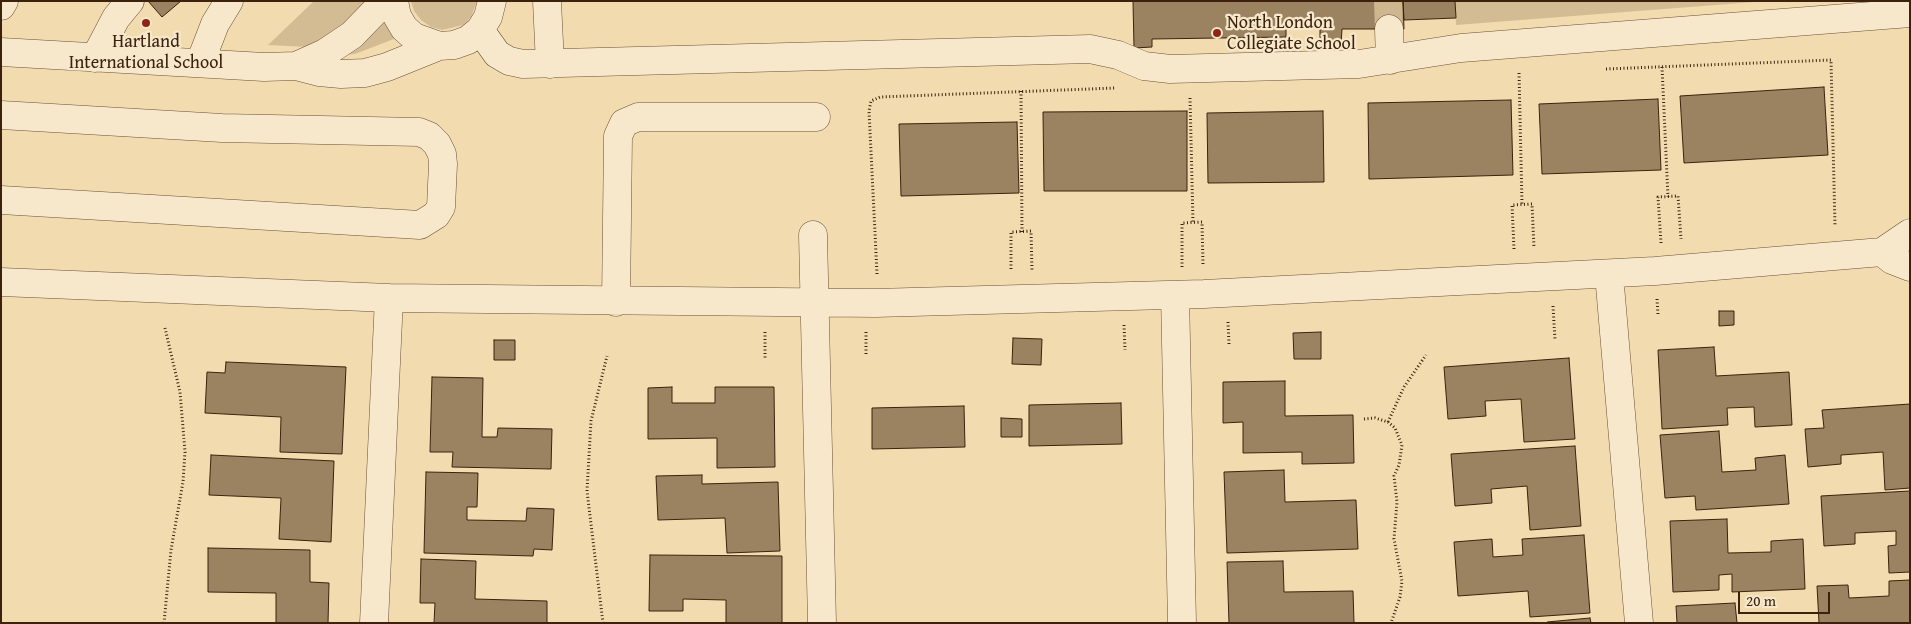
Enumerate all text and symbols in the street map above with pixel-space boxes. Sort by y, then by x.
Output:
place label: North London Collegiate School [1227,12,1356,54]
marker: Hartland International School [140,17,152,29]
marker: North London Collegiate School [1211,27,1223,39]
place label: Hartland International School [69,31,223,74]
scale bar [1741,582,1834,614]
text: 20 m [1746,590,1776,611]

